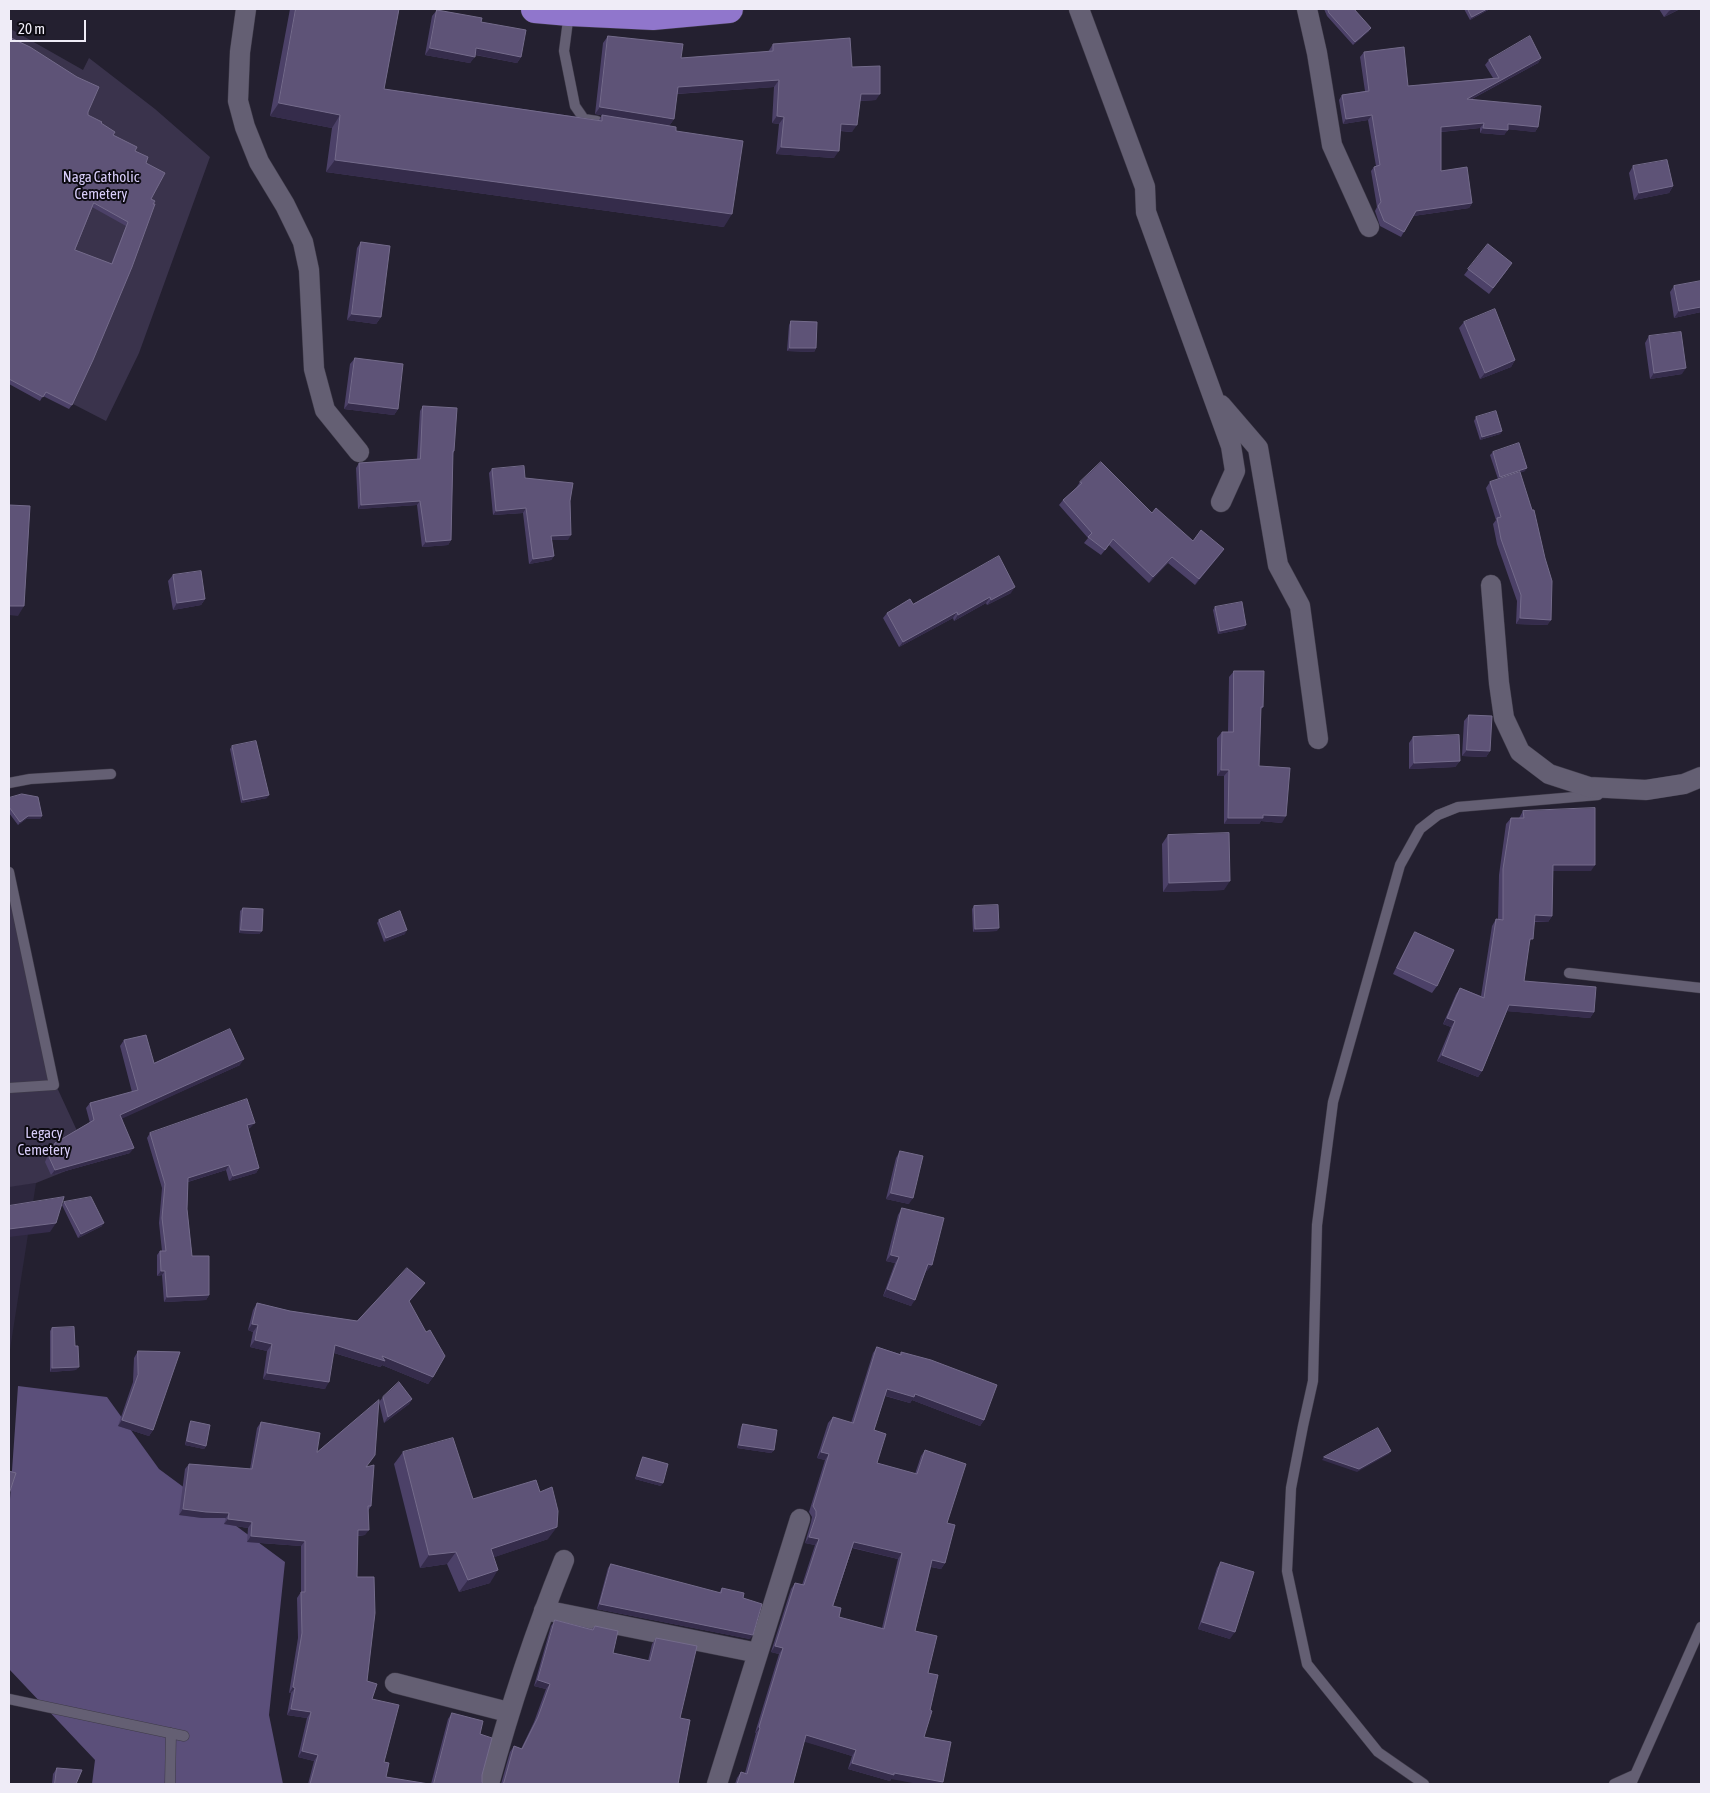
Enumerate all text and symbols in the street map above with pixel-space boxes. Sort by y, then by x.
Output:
scale bar [12,10,89,42]
text: 20 m [18,20,45,37]
park label: Naga Catholic Cemetery [63,168,139,203]
park label: Legacy Cemetery [18,1124,70,1159]

